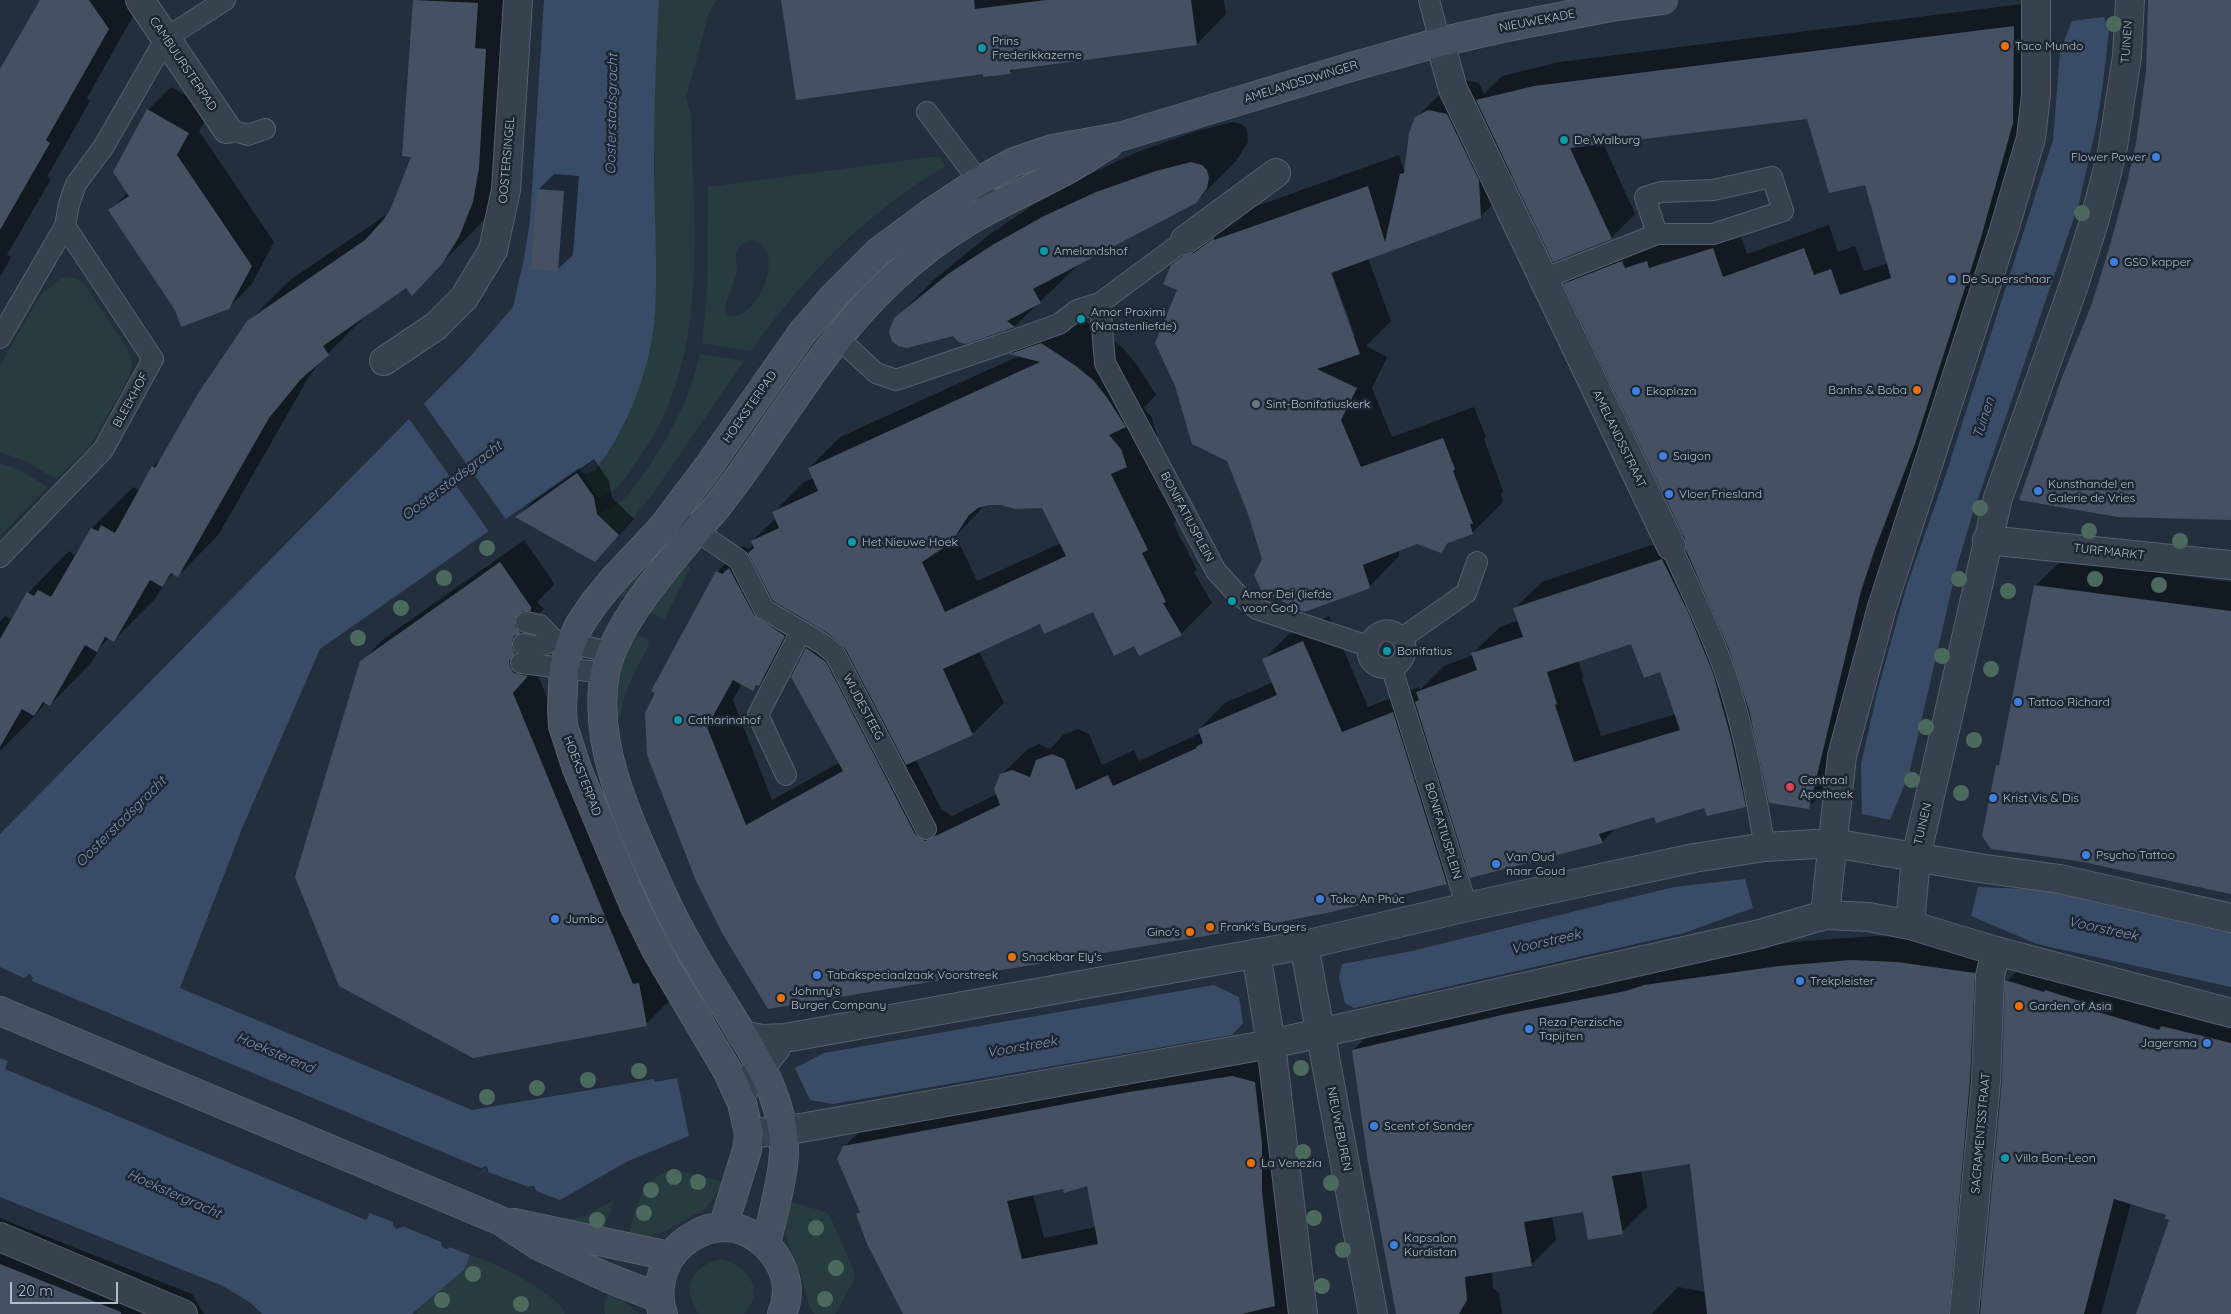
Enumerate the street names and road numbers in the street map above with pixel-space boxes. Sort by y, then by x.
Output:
street label: NIEUWEKADE [1498,7,1576,35]
street label: CAMBUURSTERPAD [146,14,220,114]
street label: TUINEN [2118,20,2136,64]
street label: AMELANDSDWINGER [1243,58,1359,106]
street label: OOSTERSINGEL [496,116,518,204]
street label: HOEKSTERPAD [720,368,780,446]
street label: BLEEKHOF [110,370,152,430]
street label: AMELANDSSTRAAT [1589,388,1649,490]
street label: BONIFATIUSPLEIN [1157,470,1217,564]
street label: TURFMARKT [2073,541,2145,563]
street label: WIJDESTEEG [840,671,886,743]
street label: HOEKSTERPAD [560,734,604,818]
street label: BONIFATIUSPLEIN [1422,781,1464,881]
street label: TUINEN [1911,801,1935,847]
street label: SACRAMENTSSTRAAT [1969,1072,1993,1194]
street label: NIEUWEBUREN [1324,1086,1354,1172]

